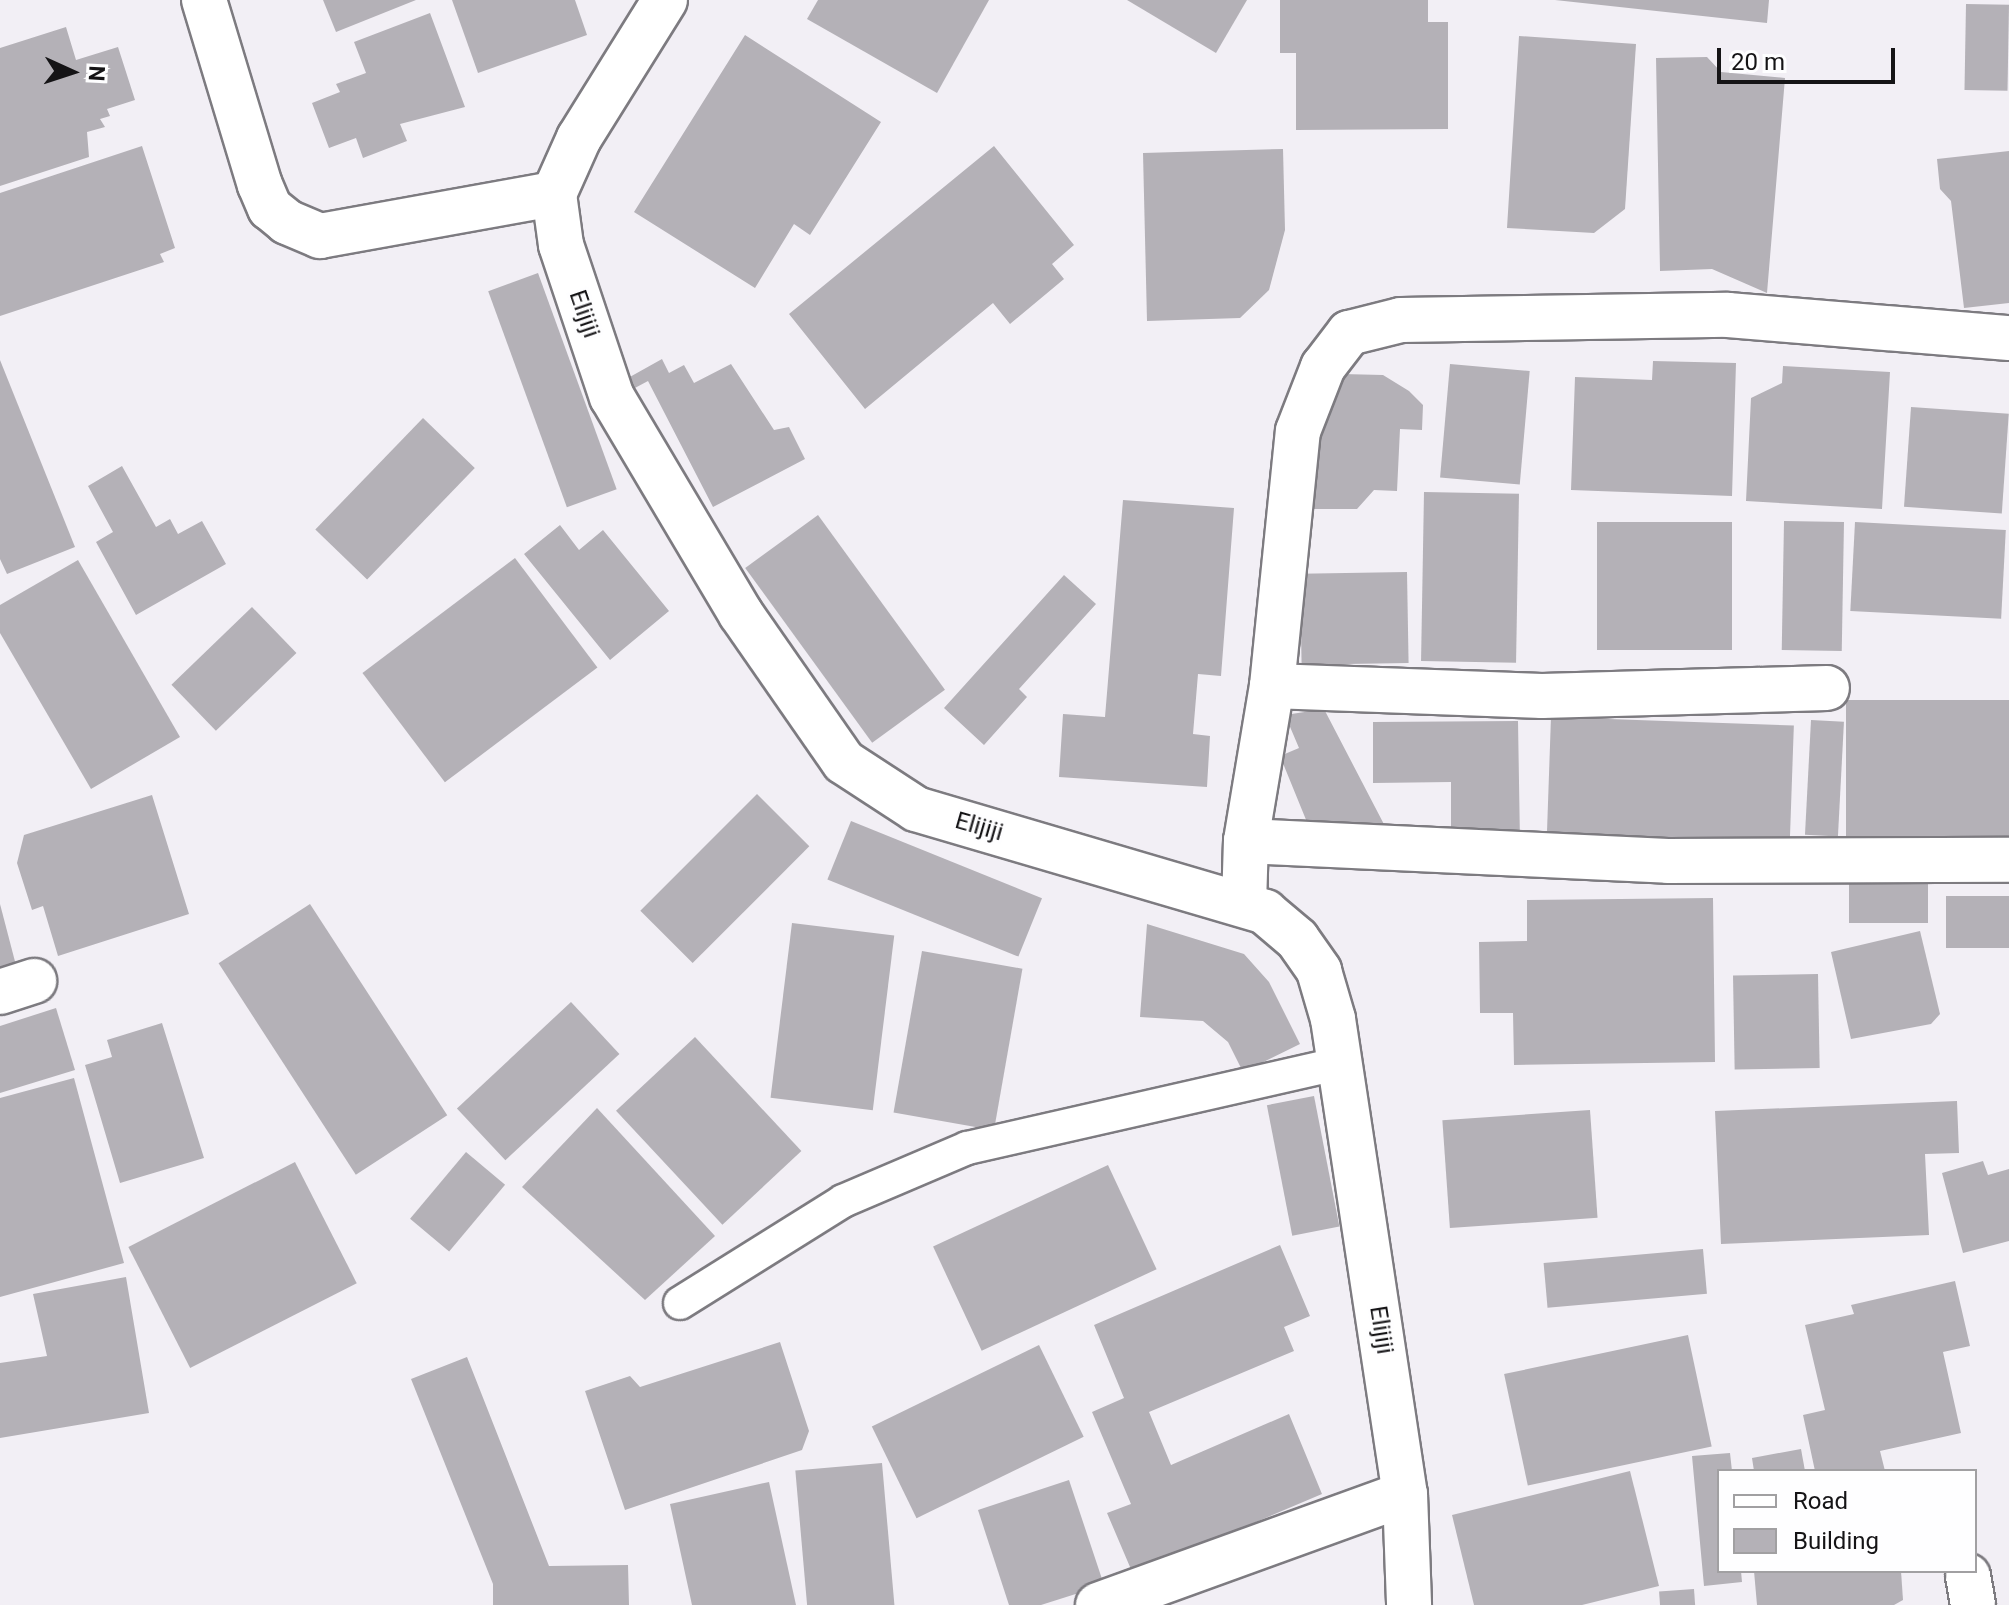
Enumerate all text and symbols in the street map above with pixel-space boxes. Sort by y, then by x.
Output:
north arrow [32,32,112,112]
scale bar [1721,32,1899,82]
text: 20 m [1731,48,1785,76]
text: N [84,65,109,82]
street label: Elijiji [562,286,606,342]
street label: Elijiji [952,806,1006,848]
street label: Elijiji [1363,1304,1399,1356]
legend [1717,1469,1977,1573]
text: Road [1793,1487,1848,1515]
text: Building [1793,1527,1879,1555]

